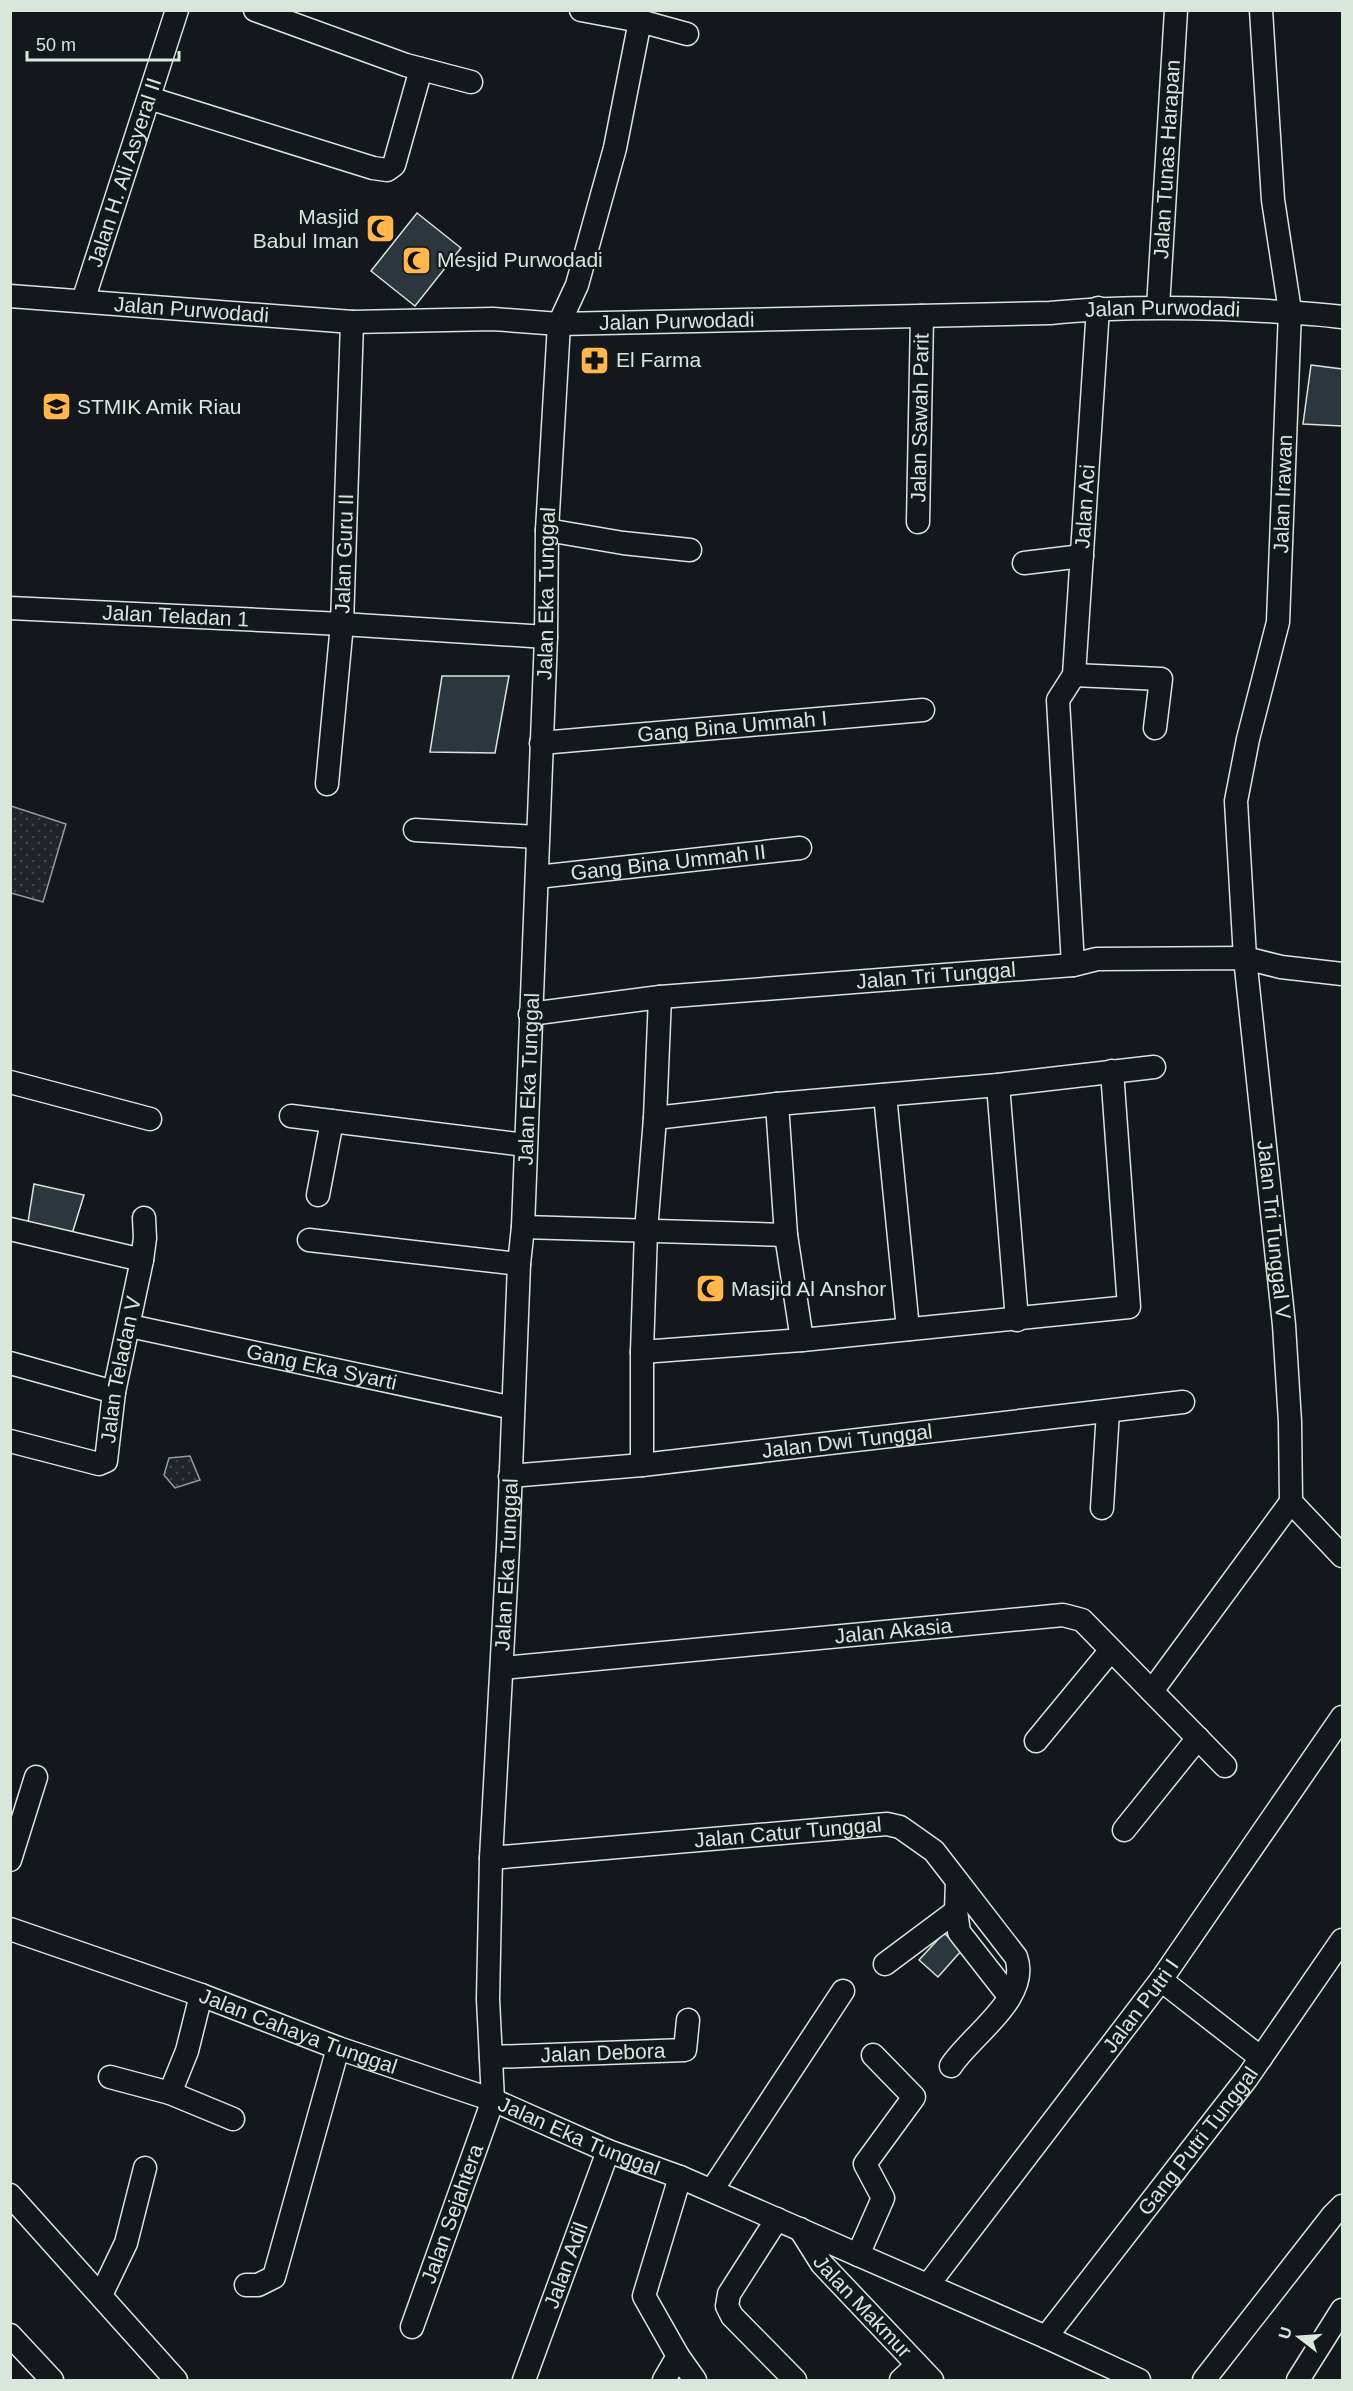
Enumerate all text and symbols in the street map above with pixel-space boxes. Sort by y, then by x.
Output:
scale bar [27,24,178,62]
text: 50 m [36,35,76,55]
street label: Jalan Tunas Harapan [1149,59,1184,260]
street label: Jalan H. Ali Asyeral II [83,75,165,270]
place label: Masjid Babul Iman [253,205,359,252]
mosque icon: Masjid Babul Iman [364,213,396,245]
mosque icon: Mesjid Purwodadi [400,244,432,276]
place label: Mesjid Purwodadi [437,248,603,271]
street label: Jalan Purwodadi [113,292,270,327]
street label: Jalan Purwodadi [1084,296,1241,321]
street label: Jalan Purwodadi [599,308,755,334]
street label: Jalan Sawah Parit [906,333,933,503]
pharmacy icon: El Farma [579,344,611,376]
place label: El Farma [616,348,702,371]
school or university icon: STMIK Amik Riau [40,391,72,423]
place label: STMIK Amik Riau [77,395,242,418]
street label: Jalan Irawan [1269,434,1296,554]
street label: Jalan Aci [1070,464,1099,549]
street label: Jalan Guru II [330,493,357,614]
street label: Jalan Eka Tunggal [532,506,559,680]
street label: Jalan Teladan 1 [102,600,250,631]
street label: Gang Bina Ummah I [636,706,828,746]
street label: Gang Bina Ummah II [569,840,767,884]
street label: Jalan Tri Tunggal [855,957,1017,993]
street label: Jalan Eka Tunggal [513,992,543,1166]
street label: Jalan Tri Tunggal V [1253,1139,1295,1320]
mosque icon: Masjid Al Anshor [694,1273,726,1305]
place label: Masjid Al Anshor [731,1277,886,1300]
street label: Jalan Teladan V [96,1294,145,1445]
street label: Gang Eka Syarti [245,1339,399,1394]
street label: Jalan Dwi Tunggal [760,1419,934,1462]
street label: Jalan Eka Tunggal [490,1478,522,1652]
street label: Jalan Akasia [833,1614,953,1648]
street label: Jalan Catur Tunggal [693,1813,883,1852]
street label: Jalan Putri I [1098,1955,1183,2057]
street label: Jalan Cahaya Tunggal [196,1984,400,2078]
street label: Jalan Debora [540,2039,666,2066]
street label: Gang Putri Tunggal [1133,2062,1262,2219]
street label: Jalan Eka Tunggal [495,2092,663,2180]
street label: Jalan Sejahtera [416,2141,487,2286]
street label: Jalan Adil [539,2219,592,2311]
street label: Jalan Makmur [809,2251,916,2362]
north arrow [1269,2307,1329,2367]
text: U [1275,2325,1295,2341]

